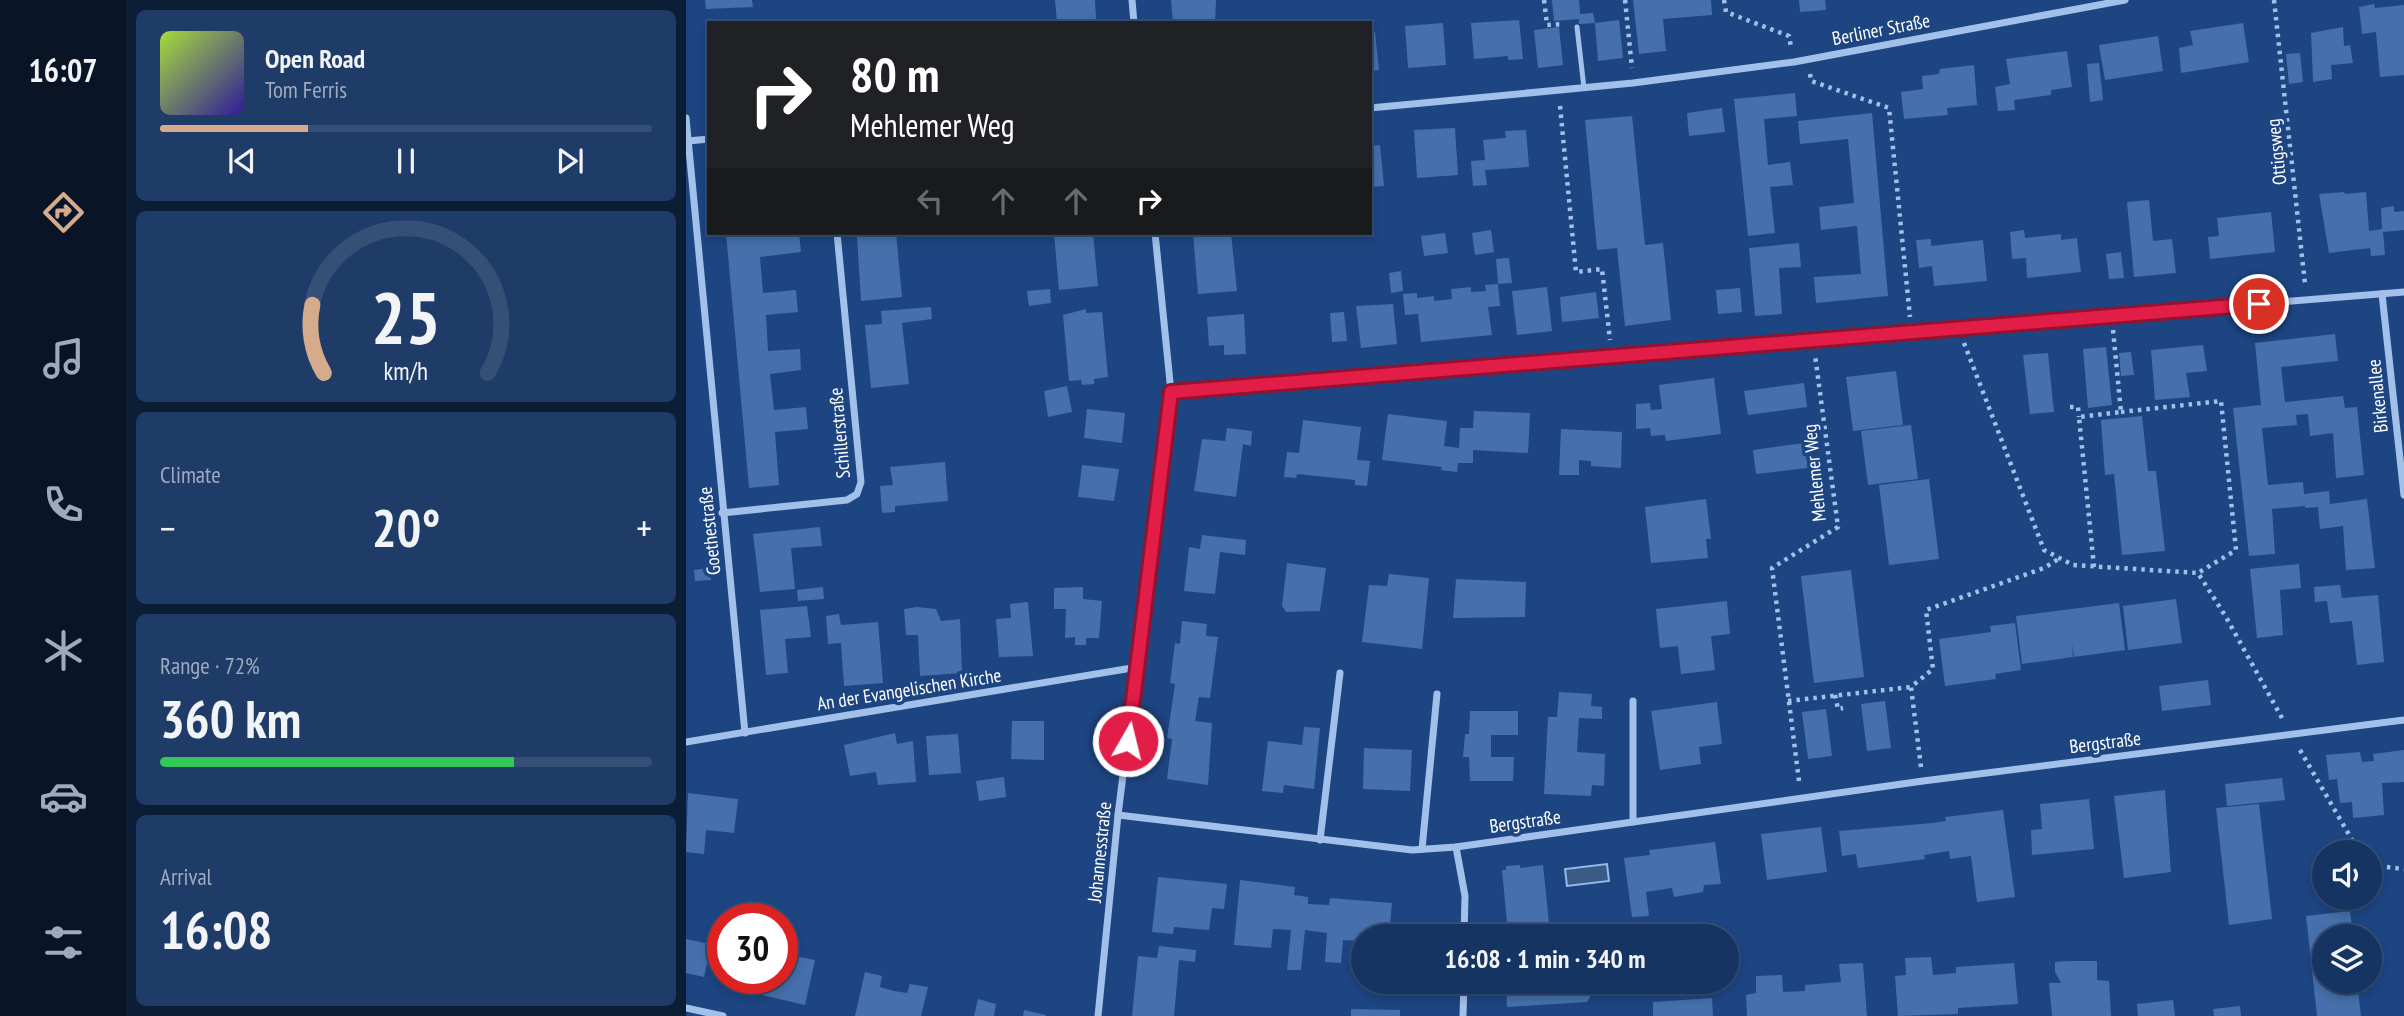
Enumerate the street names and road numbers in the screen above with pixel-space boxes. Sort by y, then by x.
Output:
street label: Berliner Straße [1830,8,1932,50]
street label: Ottigsweg [2261,118,2291,186]
street label: Birkenallee [2361,358,2393,434]
street label: Schillerstraße [823,387,855,479]
street label: Mehlemer Weg [1797,423,1831,523]
street label: Goethestraße [692,486,726,576]
street label: An der Evangelischen Kirche [815,663,1003,715]
street label: Bergstraße [2068,726,2142,758]
street label: Johannesstraße [1082,800,1116,905]
street label: Bergstraße [1488,804,1562,838]

